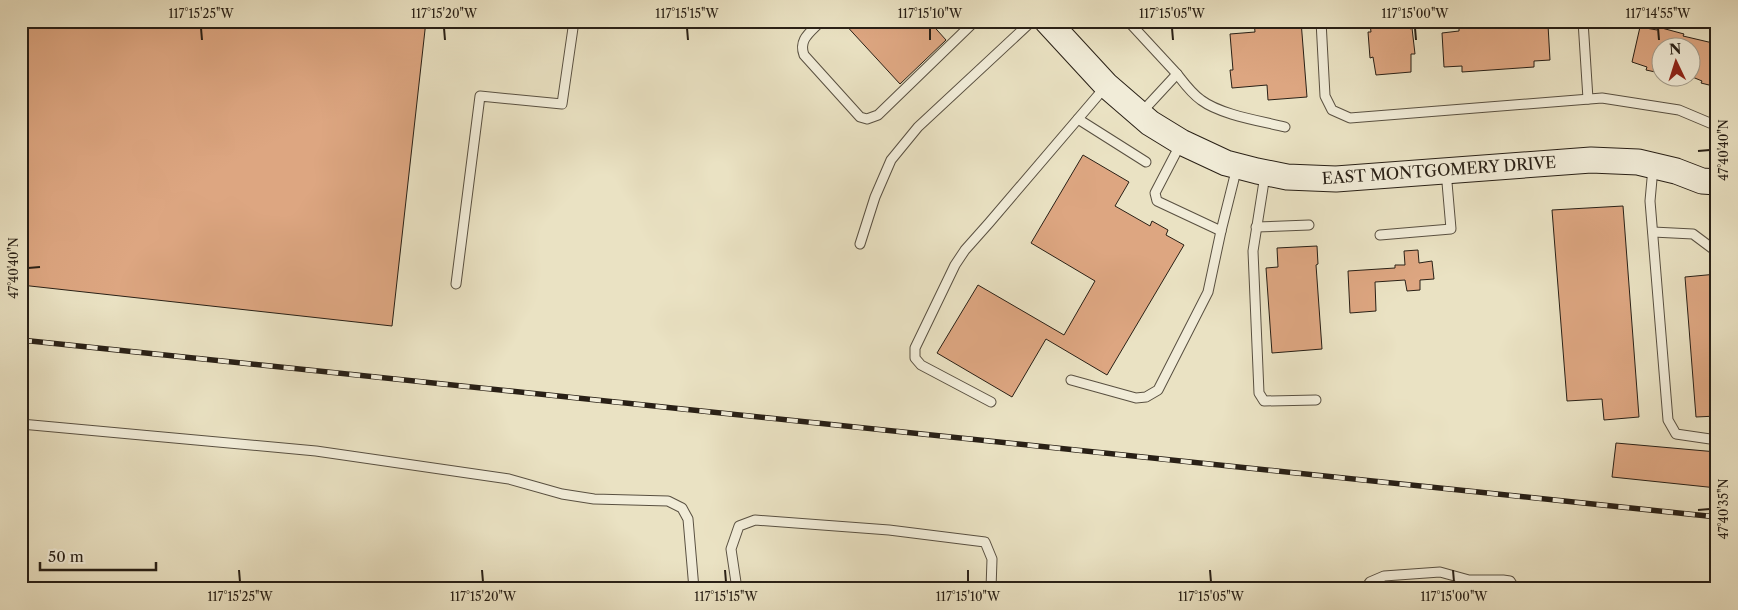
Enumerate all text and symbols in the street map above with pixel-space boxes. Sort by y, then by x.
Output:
text: 117°15'25"W [168,6,234,21]
text: 117°15'20"W [411,6,478,21]
text: 117°15'15"W [655,6,719,21]
text: 117°15'10"W [898,6,963,21]
text: 117°15'05"W [1139,6,1206,21]
text: 117°15'00"W [1382,6,1449,21]
text: 117°14'55"W [1625,6,1691,21]
north arrow [1650,38,1700,88]
text: N [1668,40,1682,58]
text: 47°40'40"N [1716,119,1731,181]
street label: EAST MONTGOMERY DRIVE [1321,152,1557,188]
text: 47°40'40"N [6,237,21,299]
text: 47°40'35"N [1716,479,1731,539]
scale bar [40,540,156,572]
text: 50 m [48,547,84,566]
text: 117°15'25"W [207,589,273,604]
text: 117°15'20"W [450,589,517,604]
text: 117°15'15"W [694,589,758,604]
text: 117°15'10"W [936,589,1001,604]
text: 117°15'05"W [1178,589,1245,604]
text: 117°15'00"W [1421,589,1488,604]

